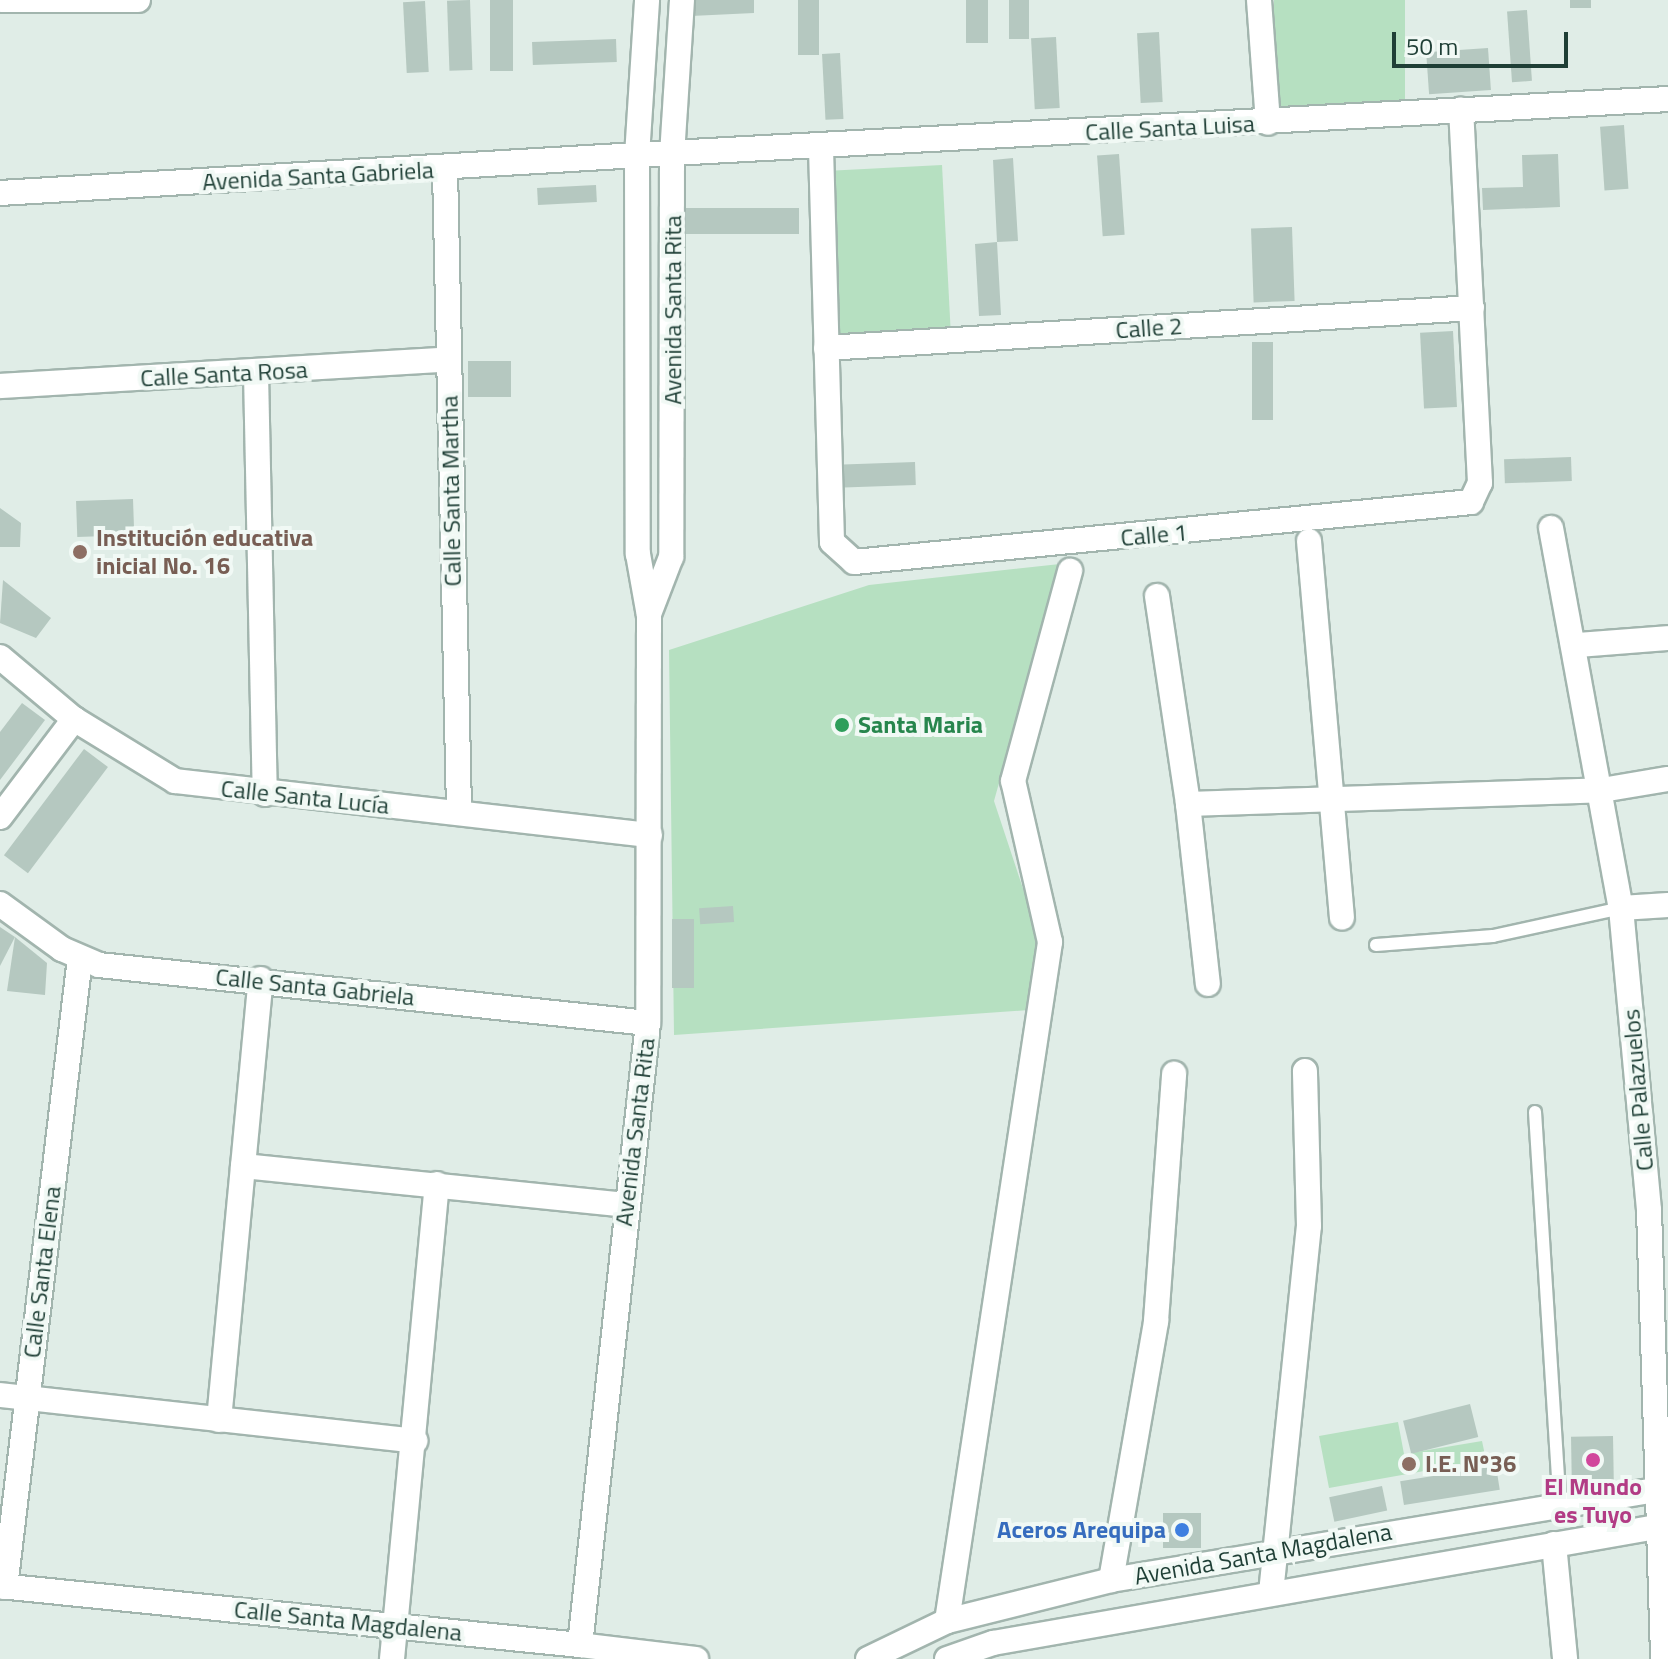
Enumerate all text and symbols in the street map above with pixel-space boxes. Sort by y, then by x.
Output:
scale bar [1396,16,1572,66]
text: 50 m [1406,28,1458,64]
street label: Calle Santa Luisa [1085,109,1255,147]
street label: Avenida Santa Gabriela [202,156,434,196]
street label: Avenida Santa Rita [659,215,687,405]
street label: Calle 2 [1115,311,1183,345]
street label: Calle Santa Rosa [140,355,308,393]
street label: Calle Santa Martha [435,395,467,587]
street label: Calle 1 [1119,518,1189,552]
place label: Institución educativa inicial No. 16 [96,524,313,580]
marker: Institución educativa inicial No. 16 [71,543,89,561]
place label: Santa Maria [858,711,983,739]
marker: Santa Maria [833,716,851,734]
street label: Calle Santa Lucía [219,774,391,820]
street label: Calle Santa Gabriela [214,962,416,1012]
street label: Calle Palazuelos [1617,1008,1659,1172]
street label: Avenida Santa Rita [609,1036,661,1228]
street label: Calle Santa Elena [17,1184,67,1360]
place label: I.E. Nº36 [1425,1450,1516,1478]
marker: El Mundo es Tuyo [1584,1451,1602,1469]
marker: I.E. Nº36 [1400,1455,1418,1473]
place label: El Mundo es Tuyo [1544,1473,1642,1529]
place label: Aceros Arequipa [997,1516,1166,1544]
street label: Avenida Santa Magdalena [1132,1517,1394,1591]
marker: Aceros Arequipa [1173,1521,1191,1539]
street label: Calle Santa Magdalena [233,1595,463,1647]

